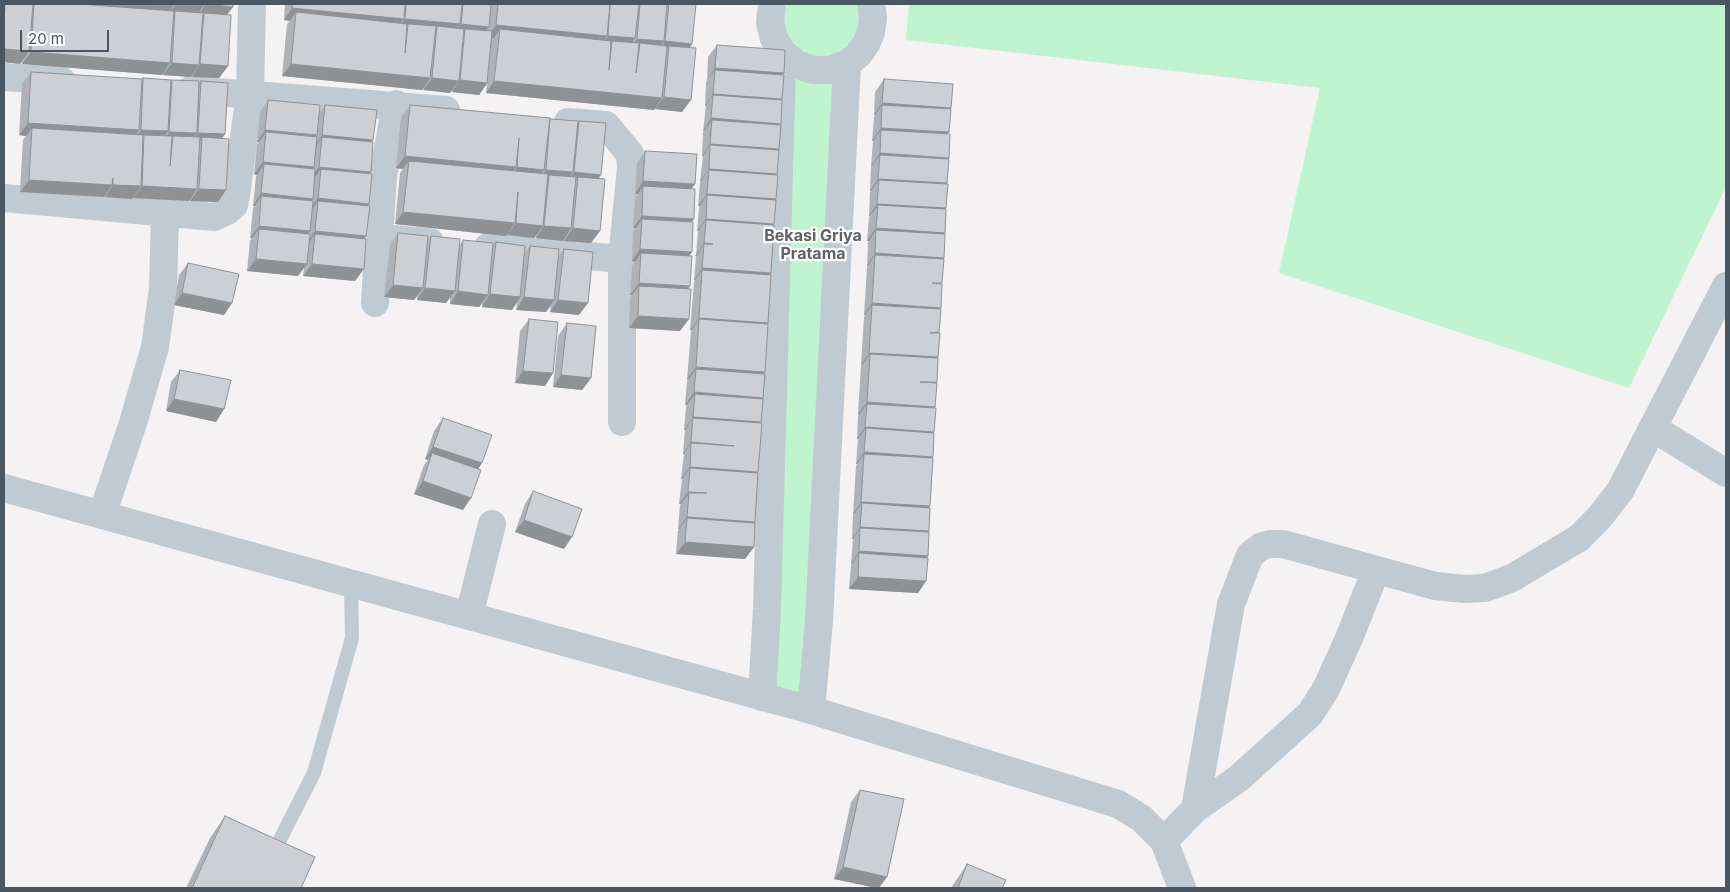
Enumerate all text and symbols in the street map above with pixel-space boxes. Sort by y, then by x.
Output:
scale bar [22,20,111,52]
text: 20 m [28,29,64,48]
district label: Bekasi Griya Pratama [764,226,862,264]

